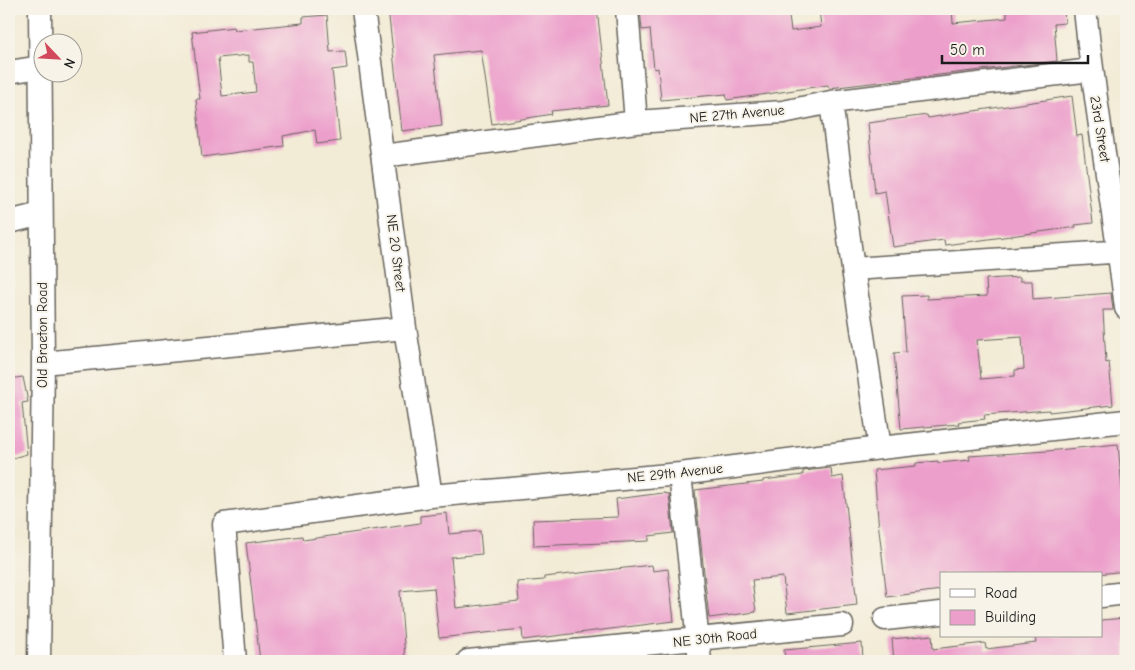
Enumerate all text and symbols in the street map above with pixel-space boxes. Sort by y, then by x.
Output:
north arrow [32,32,82,82]
scale bar [942,32,1089,64]
text: 50 m [950,41,985,59]
text: N [60,56,79,71]
street label: 23rd Street [1086,95,1114,164]
street label: NE 27th Avenue [689,101,785,127]
street label: NE 20 Street [383,213,409,294]
street label: Old Braeton Road [34,282,51,388]
street label: NE 29th Avenue [626,460,724,486]
legend [940,572,1102,638]
text: Road [985,584,1017,602]
text: Building [985,608,1036,626]
street label: NE 30th Road [672,625,758,651]

